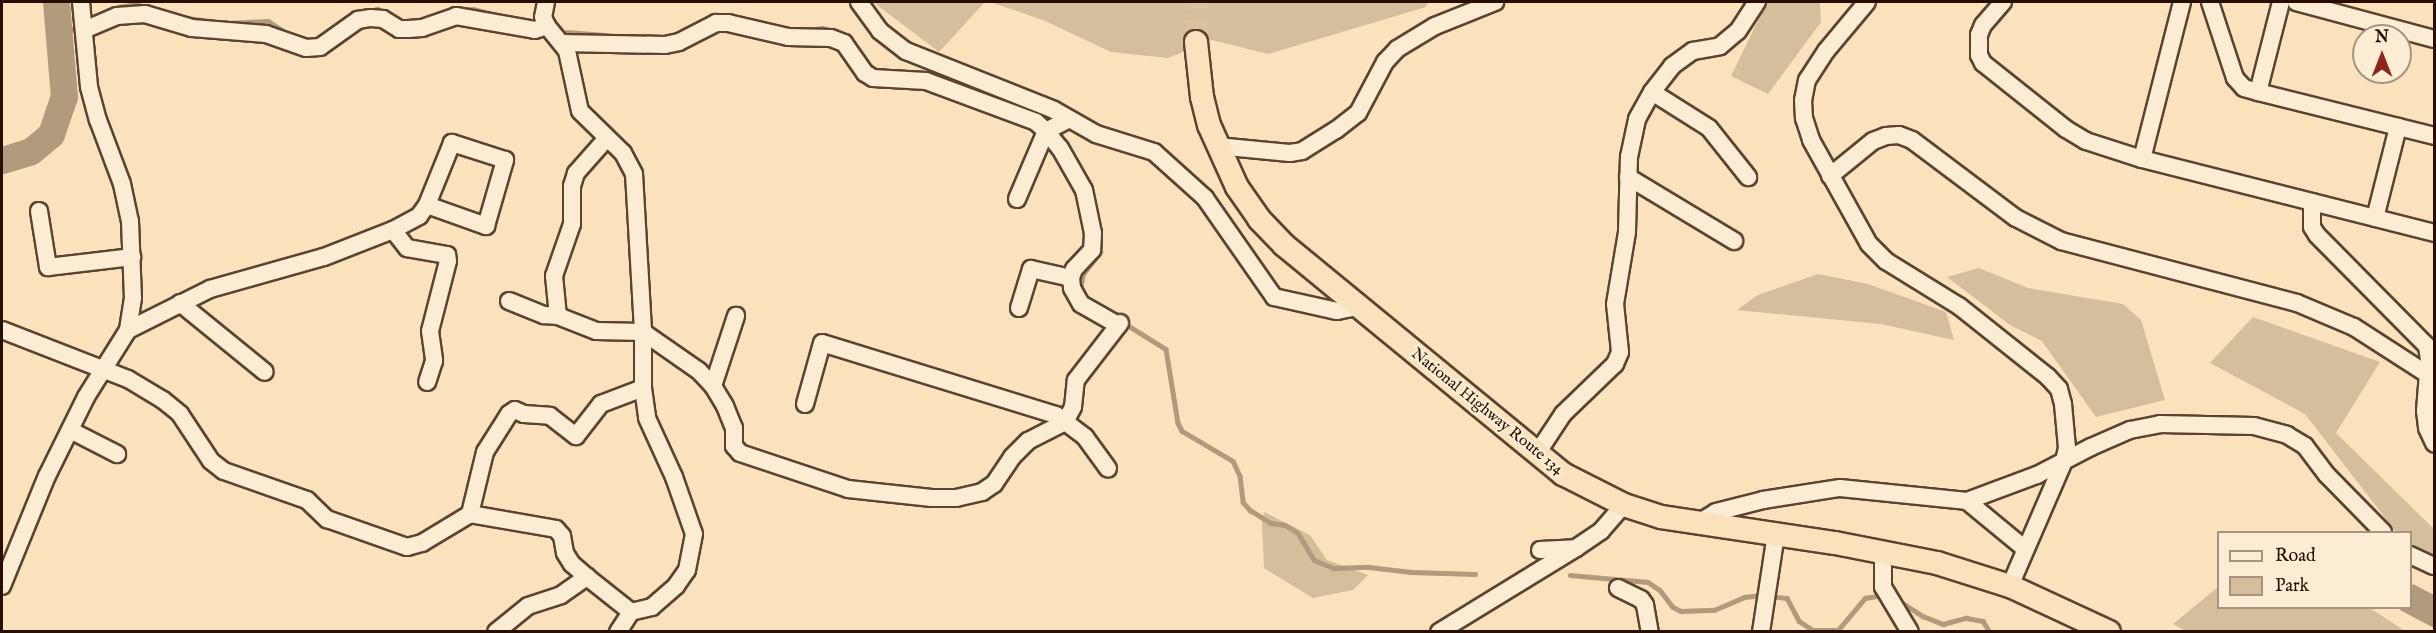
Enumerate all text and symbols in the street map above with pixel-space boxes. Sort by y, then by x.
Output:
north arrow [2352,24,2412,84]
text: N [2375,28,2389,48]
street label: National Highway Route 134 [1407,345,1567,479]
legend [2217,531,2412,609]
text: Road [2275,545,2316,568]
text: Park [2275,575,2309,598]

